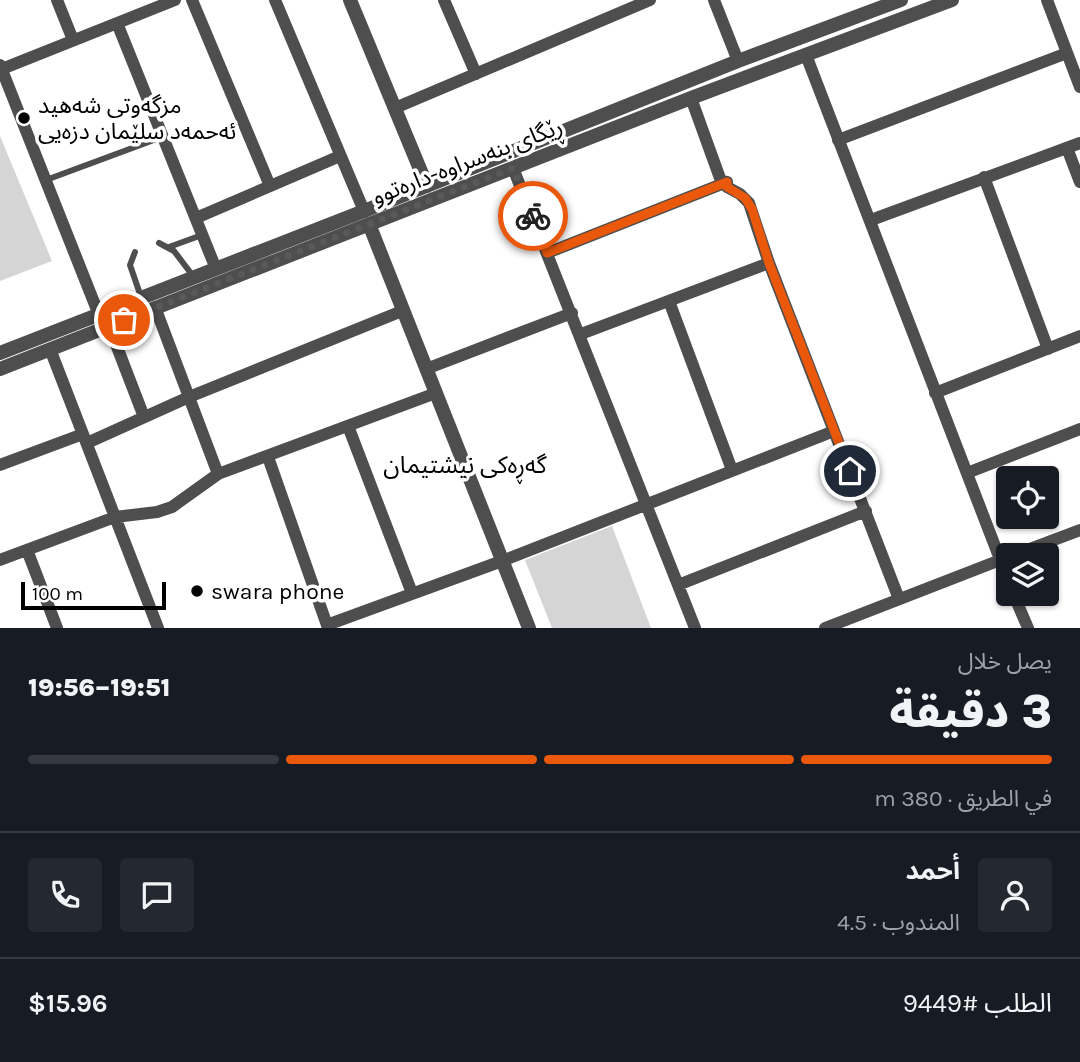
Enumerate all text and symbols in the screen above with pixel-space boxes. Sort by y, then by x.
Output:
place label: مزگەوتی شەهید ئەحمەد سلێمان دزەیی [38,92,236,145]
marker: مزگەوتی شەهید ئەحمەد سلێمان دزەیی [16,110,32,126]
street label: ڕێگای بنەسراوە-دارەتوو [368,113,568,215]
courier [498,181,568,251]
icon: bike [514,197,552,235]
pin [94,290,154,350]
icon: bag [105,301,143,339]
pin [820,441,880,501]
district label: گەڕەکی نیشتیمان [383,451,548,485]
icon: home [831,452,869,490]
map controls [996,466,1059,606]
button: locate [996,466,1059,529]
button: layers [996,543,1059,606]
place label: swara phone [211,578,344,605]
scale bar [21,579,166,611]
text: 100 m [32,583,83,605]
marker: swara phone [189,583,205,599]
text: يصل خلال [958,648,1052,675]
text: 19:51–19:56 [28,672,171,703]
text: 3 دقيقة [889,685,1052,739]
text: في الطريق · 380 m [874,785,1052,812]
text: أحمد [906,855,960,886]
button: phone [28,858,102,932]
button: chat [120,858,194,932]
button: person [978,858,1052,932]
text: المندوب · 4.5 [837,909,960,936]
text: $15.96 [28,988,108,1019]
text: الطلب #9449 [903,988,1052,1019]

